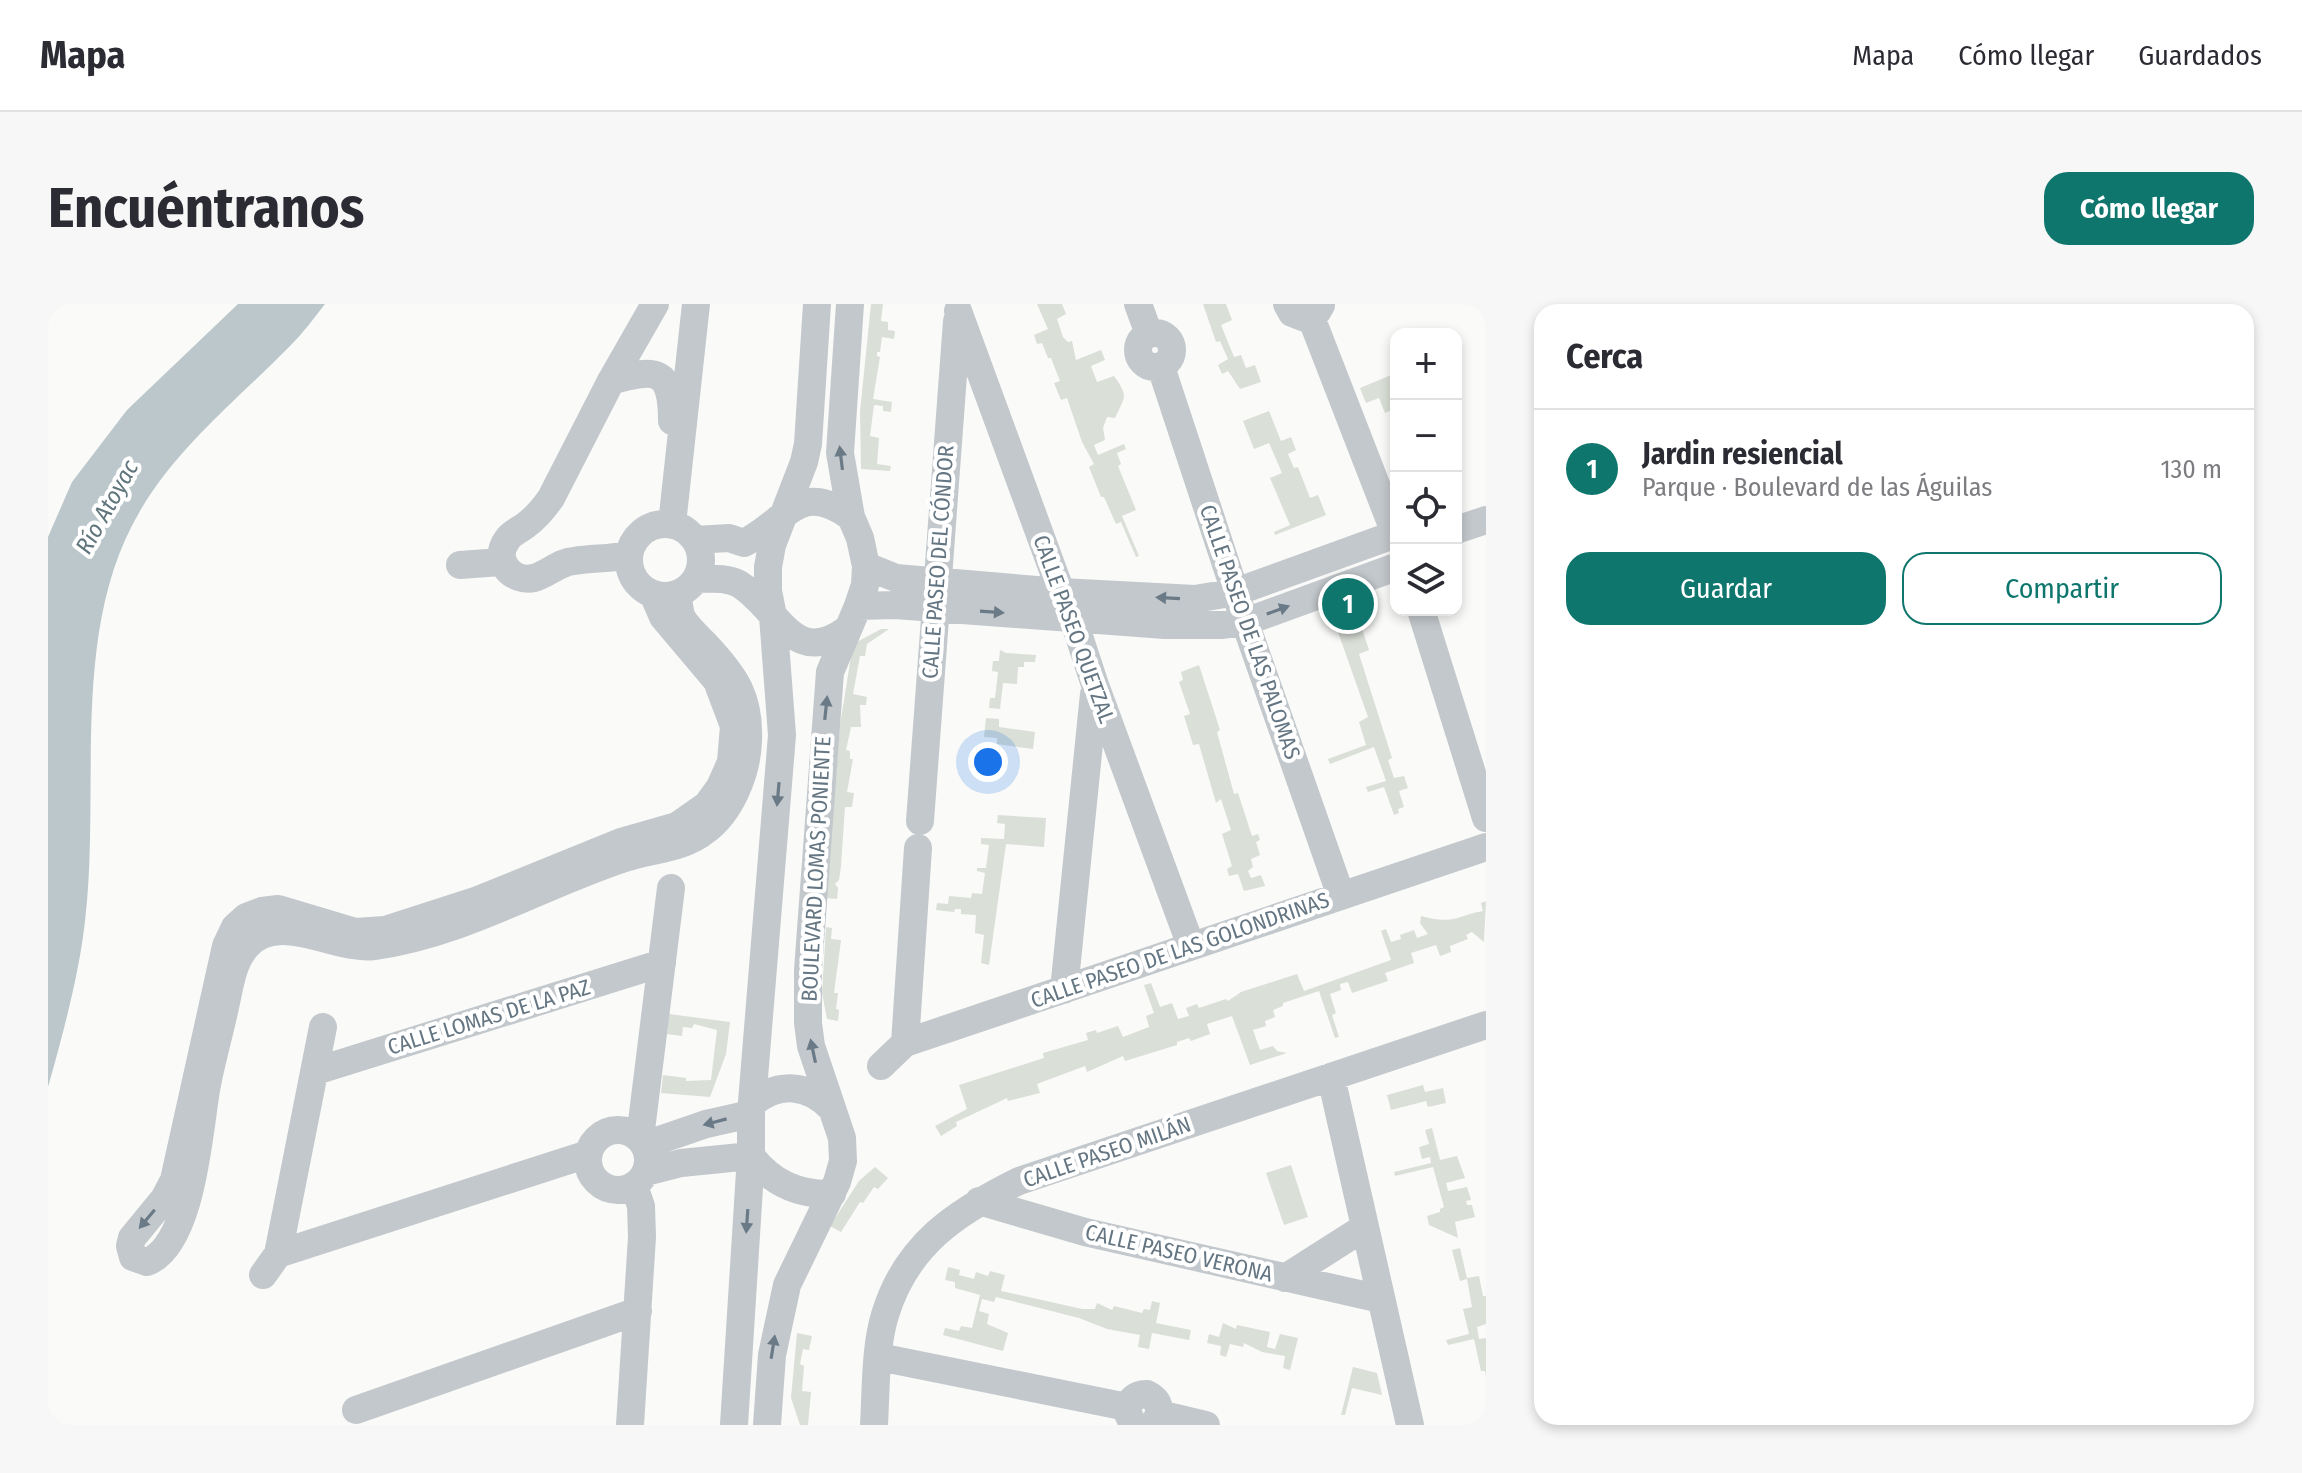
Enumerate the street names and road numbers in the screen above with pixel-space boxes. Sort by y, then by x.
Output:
street label: CALLE PASEO DEL CÓNDOR [916,444,960,680]
street label: CALLE PASEO DE LAS PALOMAS [1194,501,1306,763]
street label: CALLE PASEO QUETZAL [1027,531,1121,727]
street label: BOULEVARD LOMAS PONIENTE [796,736,836,1002]
street label: CALLE PASEO DE LAS GOLONDRINAS [1027,886,1333,1014]
street label: CALLE LOMAS DE LA PAZ [384,973,594,1061]
street label: CALLE PASEO MILÁN [1020,1111,1194,1193]
street label: CALLE PASEO VERONA [1083,1218,1276,1288]

